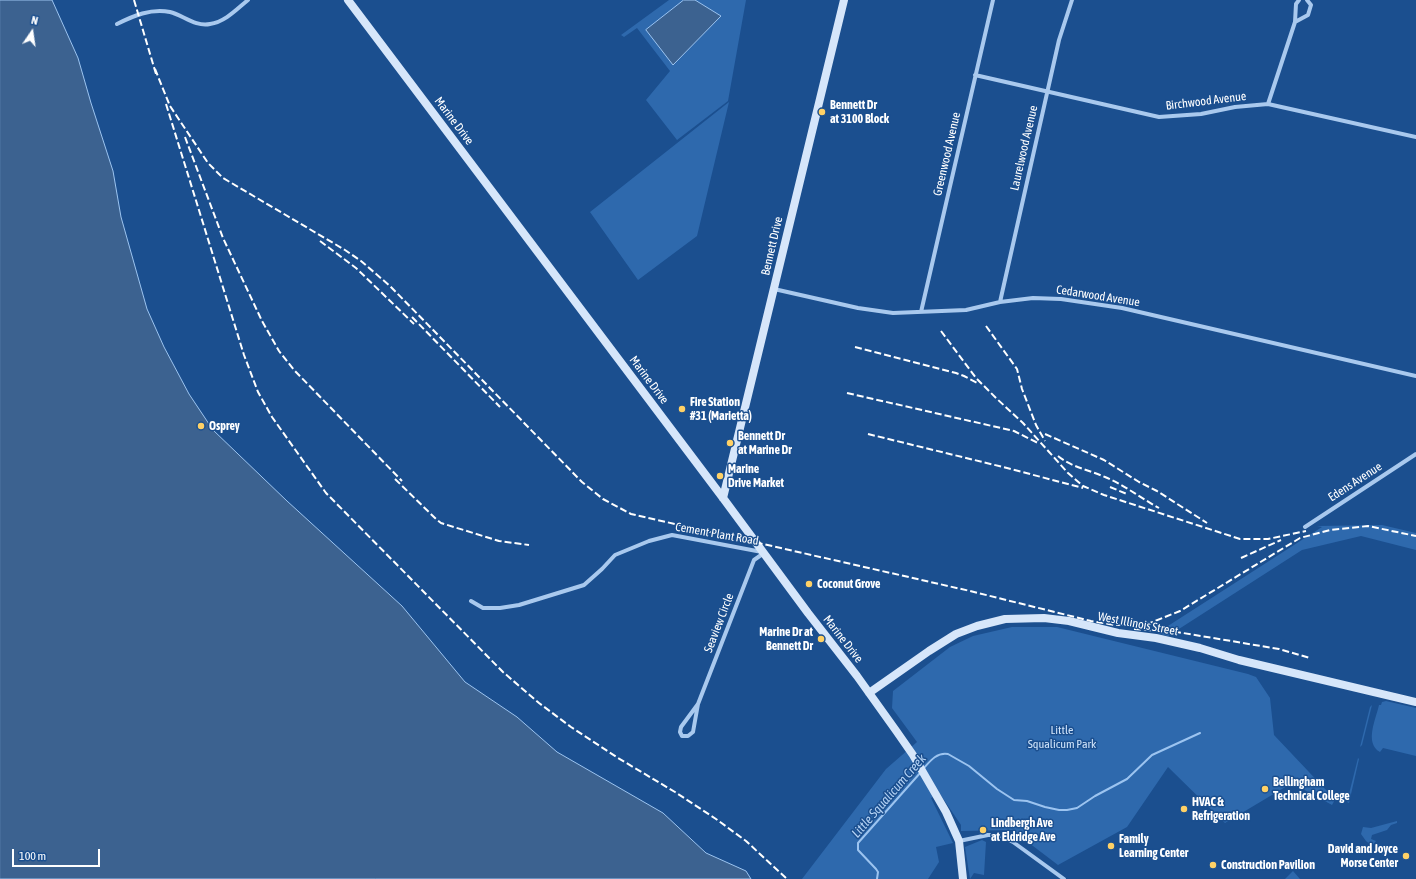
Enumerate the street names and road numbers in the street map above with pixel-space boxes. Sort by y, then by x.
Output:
street label: Birchwood Avenue [1165,89,1247,113]
street label: Marine Drive [431,94,477,148]
street label: Laurelwood Avenue [1007,104,1041,192]
street label: Greenwood Avenue [930,111,964,197]
street label: Bennett Drive [758,215,786,277]
street label: Cedarwood Avenue [1055,282,1141,310]
street label: Marine Drive [626,353,672,407]
street label: Edens Avenue [1325,459,1385,505]
street label: Cement Plant Road [674,520,760,548]
street label: Seaview Circle [701,591,737,655]
street label: West Illinois Street [1097,609,1179,639]
street label: Marine Drive [820,612,866,666]

